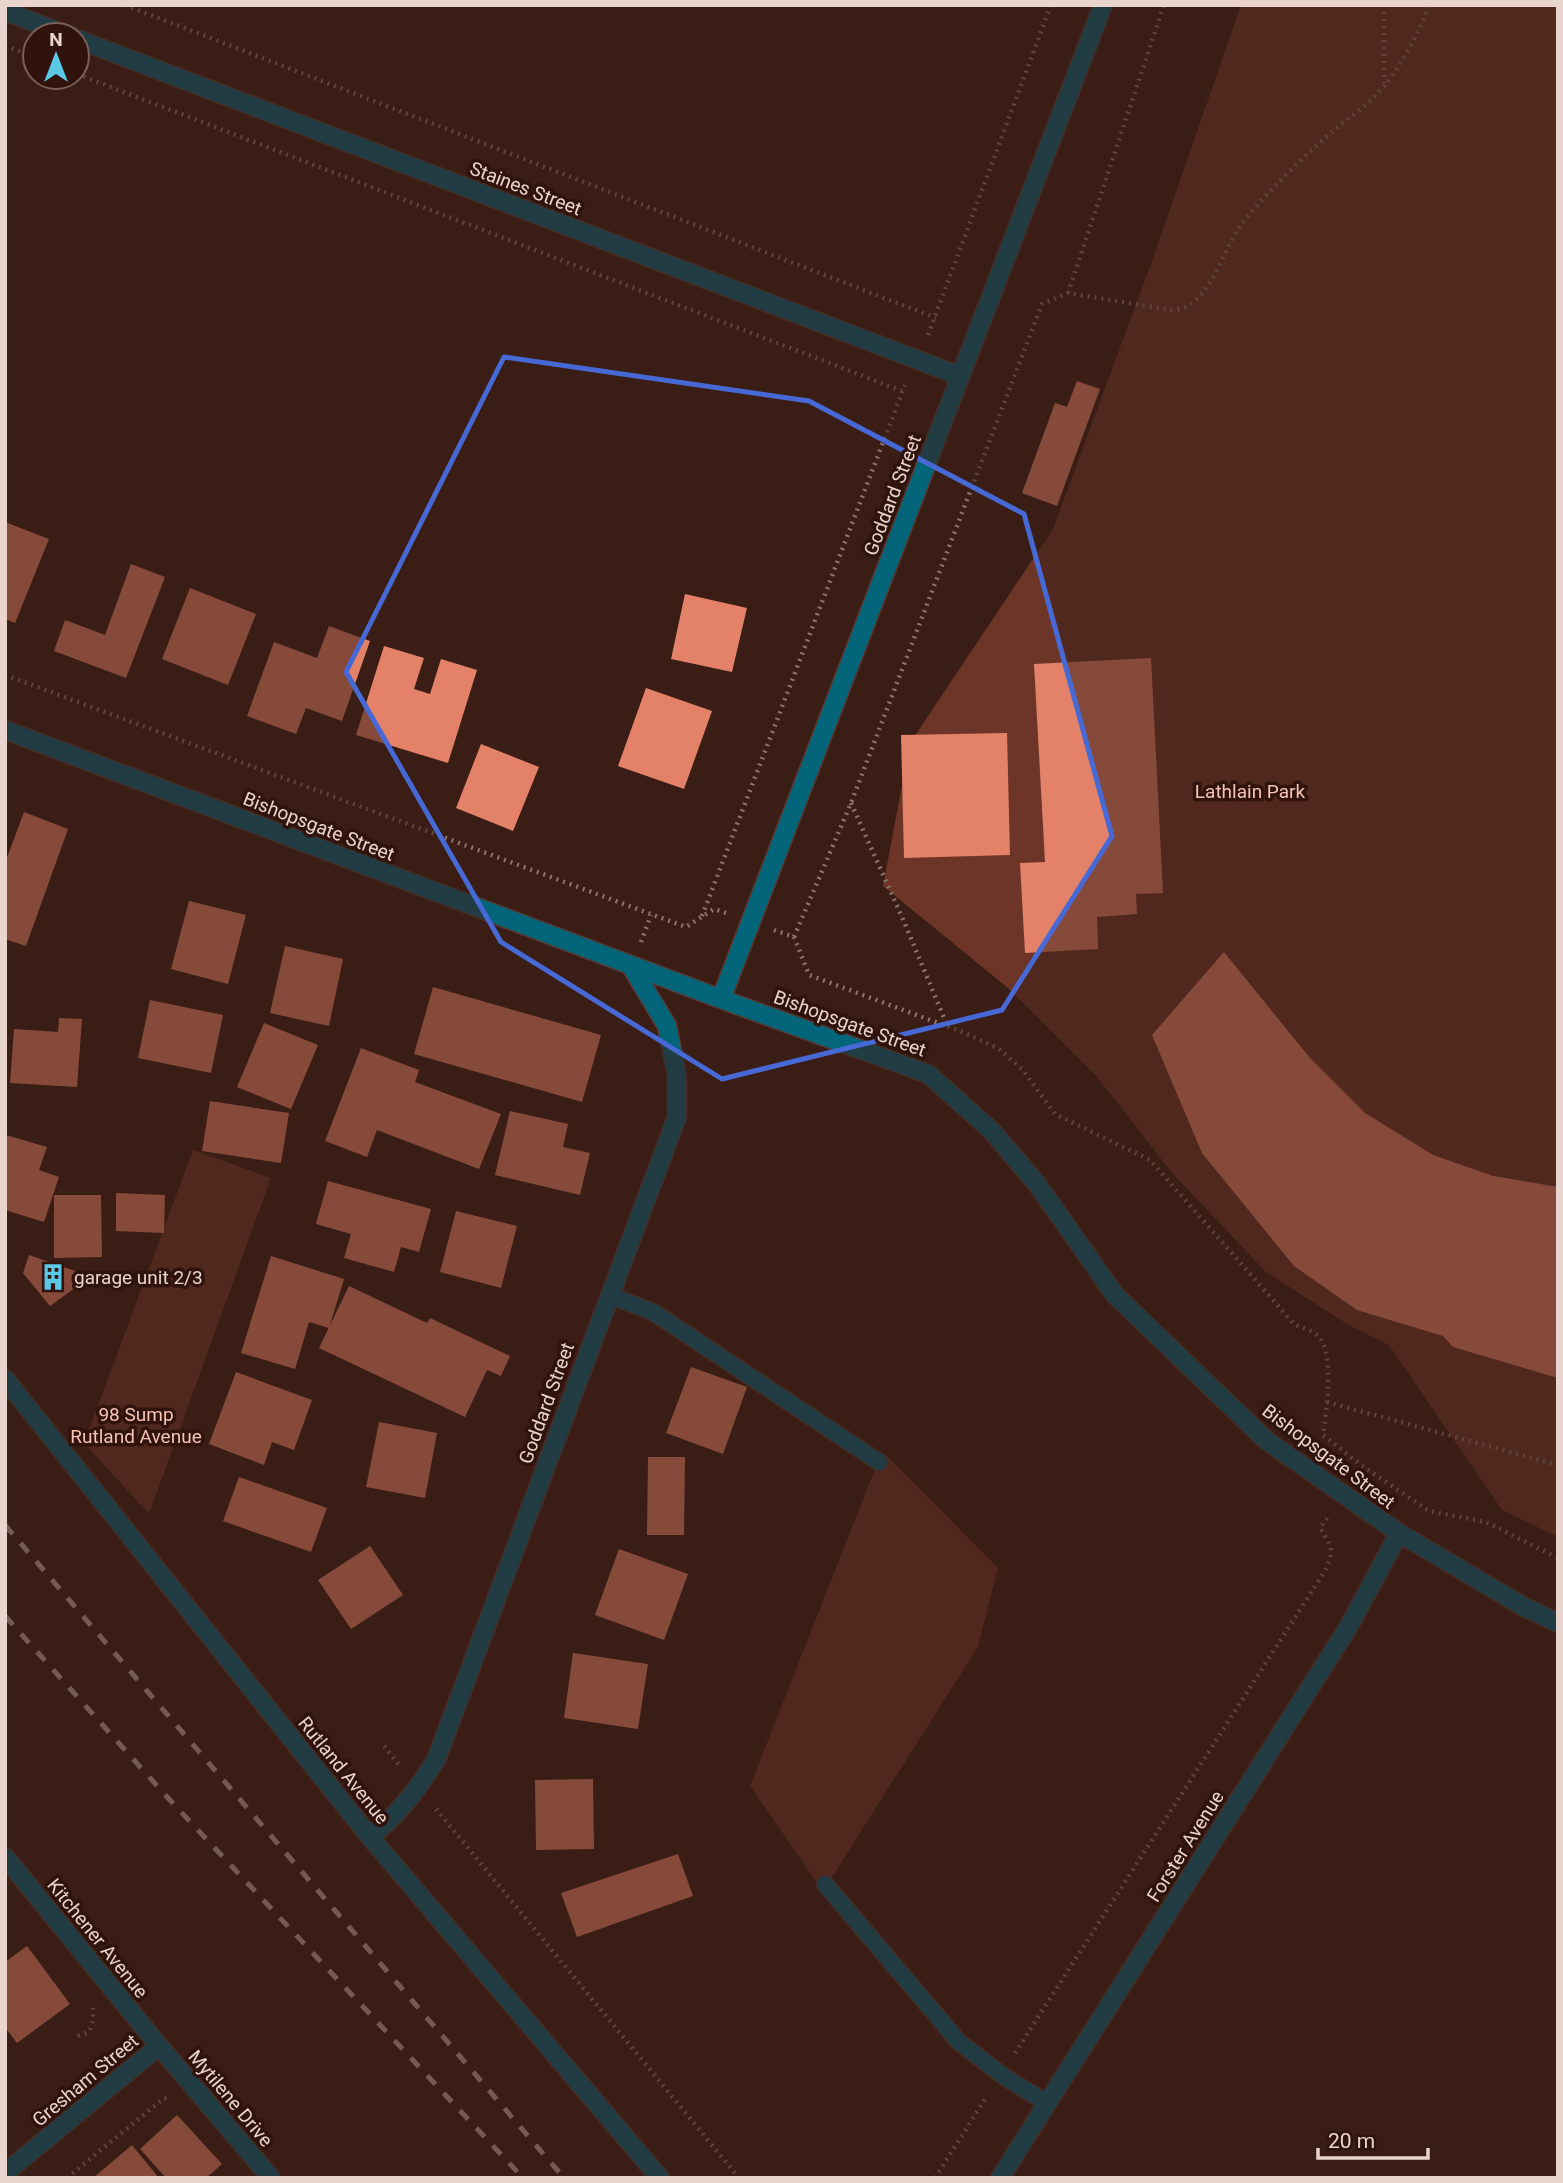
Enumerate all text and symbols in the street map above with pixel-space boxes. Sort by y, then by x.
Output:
north arrow [21,21,91,91]
text: N [49,28,63,51]
street label: Staines Street [467,157,585,220]
street label: Goddard Street [859,432,926,559]
park label: Lathlain Park [1195,780,1306,803]
street label: Bishopsgate Street [240,787,398,866]
street label: Bishopsgate Street [771,985,929,1062]
building icon: garage unit 2/3 [38,1262,68,1292]
place label: garage unit 2/3 [74,1266,203,1289]
street label: Goddard Street [514,1339,579,1467]
street label: Bishopsgate Street [1258,1399,1400,1514]
park label: 98 Sump Rutland Avenue [70,1403,202,1448]
street label: Rutland Avenue [293,1712,394,1829]
street label: Forster Avenue [1142,1786,1229,1906]
street label: Kitchener Avenue [42,1874,153,2003]
street label: Gresham Street [28,2029,143,2131]
street label: Mytilene Drive [184,2045,278,2151]
scale bar [1318,2116,1428,2160]
text: 20 m [1328,2129,1375,2153]

